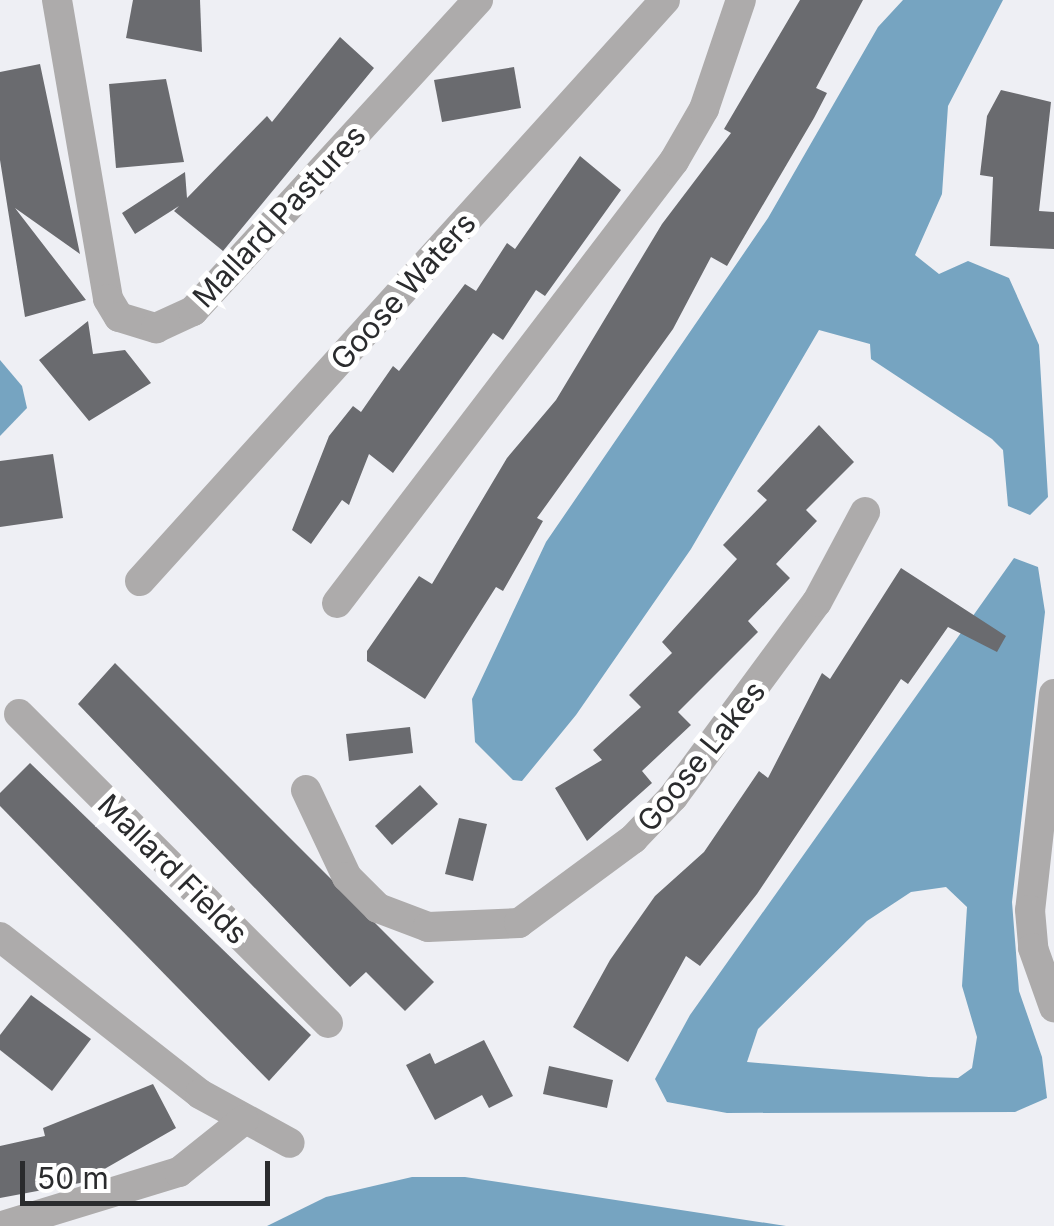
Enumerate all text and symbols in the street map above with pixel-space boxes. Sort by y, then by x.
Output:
street label: Mallard Pastures [185,117,373,315]
street label: Goose Waters [323,205,483,377]
street label: Goose Lakes [629,674,773,838]
street label: Mallard Fields [91,787,255,951]
scale bar [25,1141,275,1203]
text: 50 m [37,1160,109,1196]

